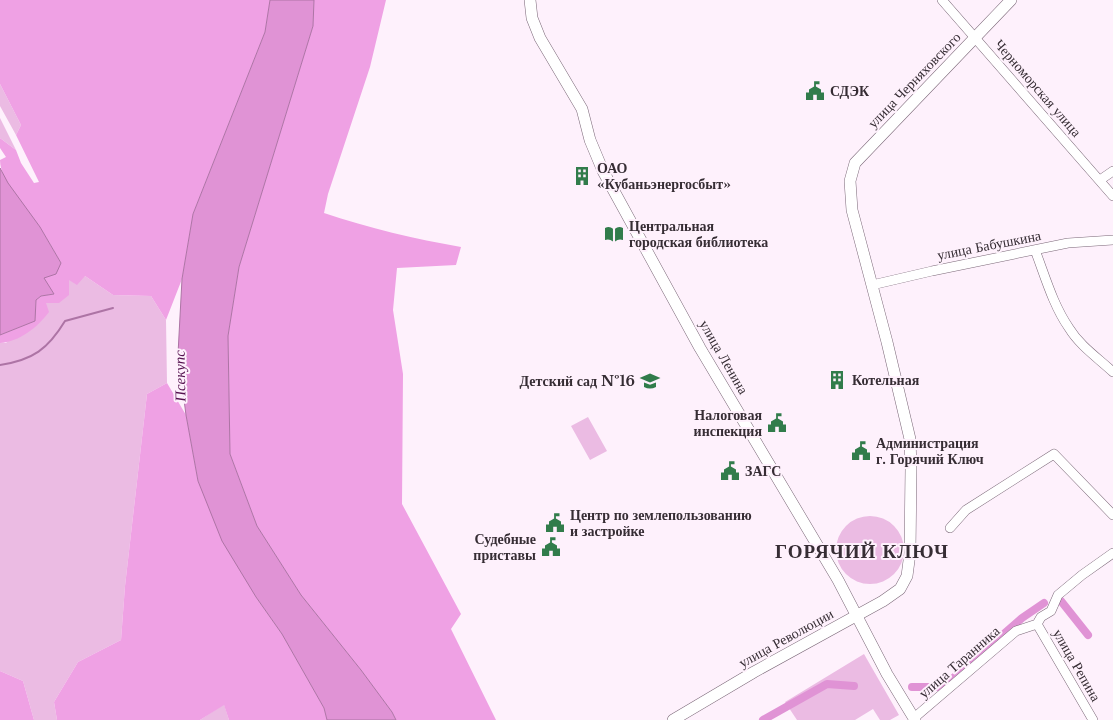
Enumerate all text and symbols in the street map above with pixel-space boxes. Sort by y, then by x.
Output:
street label: улица Черняховского [864,28,964,132]
street label: Черноморская улица [991,36,1086,141]
public building icon: СДЭК [804,80,826,102]
place label: СДЭК [830,82,870,100]
place label: ОАО «Кубаньэнергосбыт» [597,159,731,193]
building icon: ОАО «Кубаньэнергосбыт» [571,165,593,187]
place label: Центральная городская библиотека [629,217,768,251]
library icon: Центральная городская библиотека [603,223,625,245]
street label: улица Бабушкина [936,226,1043,264]
street label: улица Ленина [695,317,753,398]
water label: Псекупс [170,350,189,403]
building icon: Котельная [826,369,848,391]
school or university icon: Детский сад №16 [639,370,661,392]
place label: Котельная [852,371,920,389]
place label: Детский сад №16 [520,372,635,390]
place label: Налоговая инспекция [694,406,762,440]
public building icon: Налоговая инспекция [766,412,788,434]
place label: Администрация г. Горячий Ключ [876,434,984,468]
public building icon: Администрация г. Горячий Ключ [850,440,872,462]
public building icon: ЗАГС [719,460,741,482]
place label: ЗАГС [745,462,781,480]
place label: Центр по землепользованию и застройке [570,506,752,540]
public building icon: Центр по землепользованию и застройке [544,512,566,534]
place label: Судебные приставы [473,530,536,564]
public building icon: Судебные приставы [540,536,562,558]
district label: ГОРЯЧИЙ КЛЮЧ [775,540,949,563]
street label: улица Революции [735,604,837,671]
street label: улица Таранника [915,621,1004,702]
street label: улица Репина [1049,625,1105,705]

